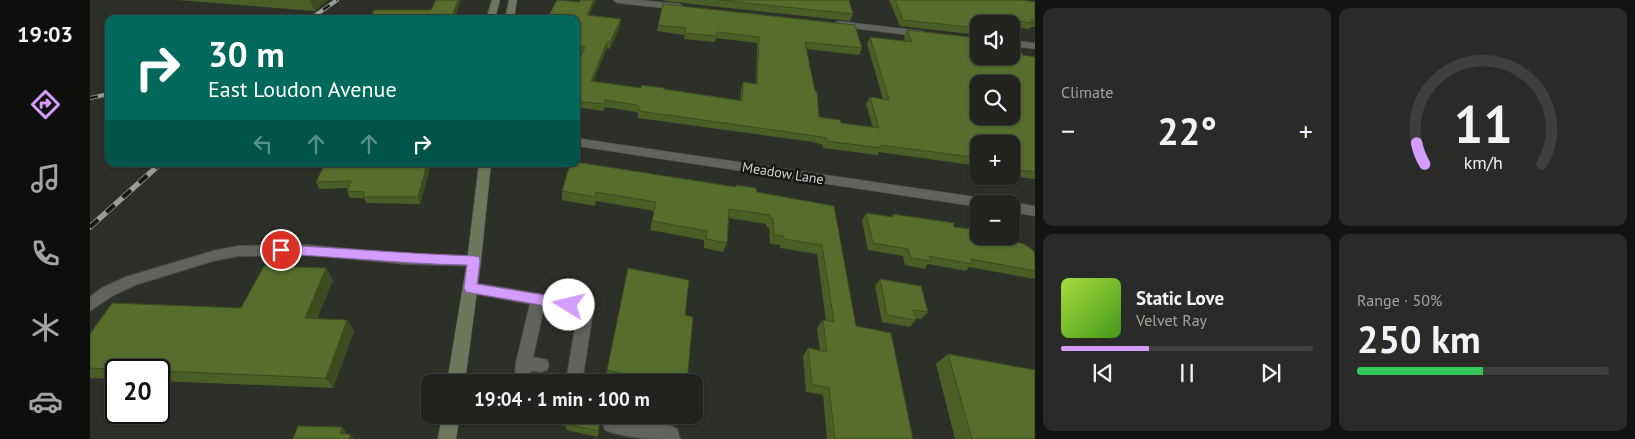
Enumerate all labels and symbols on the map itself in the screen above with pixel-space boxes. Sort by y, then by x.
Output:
street label: Meadow Lane [741,158,825,188]
pin [260,229,302,271]
position arrow [542,278,594,330]
speed limit sign: 20 [105,359,170,424]

